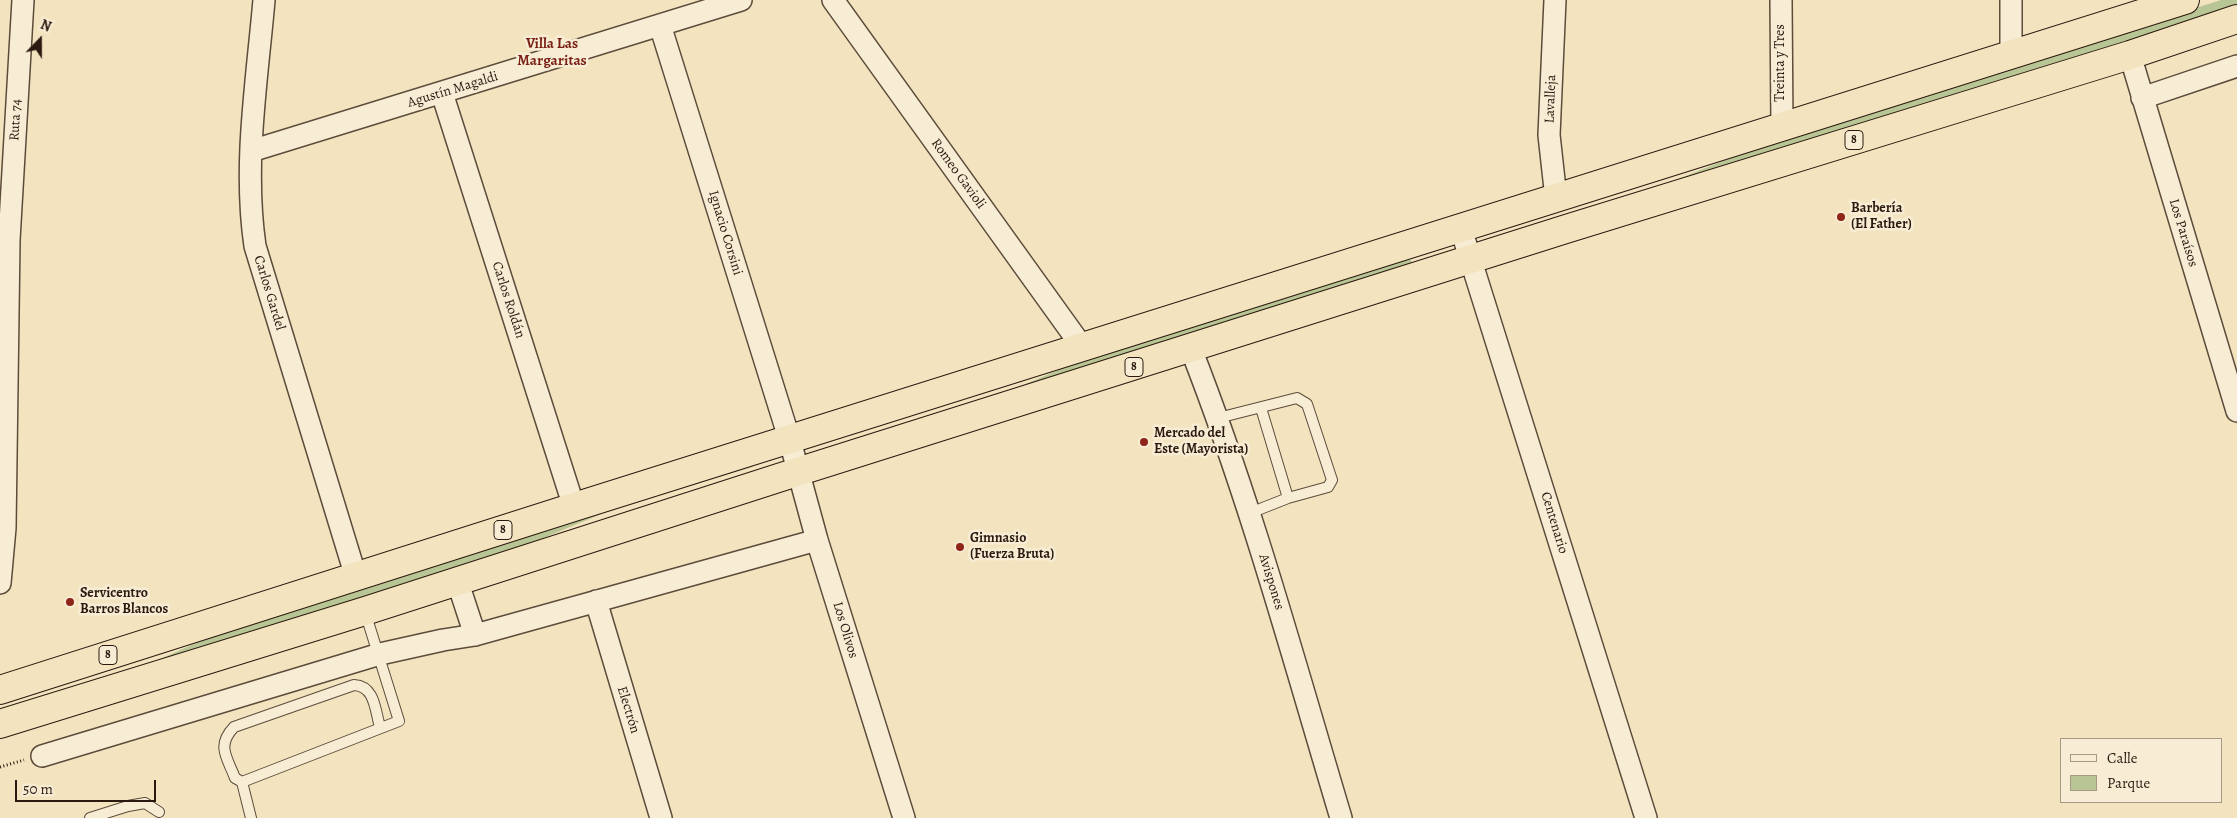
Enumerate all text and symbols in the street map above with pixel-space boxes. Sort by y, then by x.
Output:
north arrow [15,15,65,65]
text: N [38,15,54,36]
street label: Treinta y Tres [1773,24,1789,102]
district label: Villa Las Margaritas [517,35,587,70]
street label: Agustín Magaldi [406,68,500,112]
street label: Lavalleja [1542,74,1560,124]
street label: Ruta 74 [7,99,25,141]
road number: 8 [1845,130,1863,150]
street label: Romeo Gavioli [927,136,989,212]
street label: Ignacio Corsini [704,189,746,277]
street label: Los Paraísos [2165,197,2201,269]
place label: Barbería (El Father) [1851,201,1912,233]
marker: Barbería (El Father) [1835,211,1847,223]
street label: Carlos Gardel [250,253,288,333]
street label: Carlos Roldán [488,260,528,340]
road number: 8 [1125,358,1143,377]
place label: Mercado del Este (Mayorista) [1154,426,1248,458]
marker: Mercado del Este (Mayorista) [1138,436,1150,448]
street label: Centenario [1537,490,1571,556]
road number: 8 [494,520,512,540]
place label: Gimnasio (Fuerza Bruta) [970,531,1054,564]
marker: Gimnasio (Fuerza Bruta) [954,541,966,553]
street label: Avispones [1255,552,1287,612]
place label: Servicentro Barros Blancos [80,586,168,618]
marker: Servicentro Barros Blancos [64,596,76,608]
street label: Los Olivos [828,600,862,660]
road number: 8 [99,646,117,664]
street label: Electrón [613,684,643,736]
legend [2060,738,2222,803]
text: Calle [2107,748,2137,768]
scale bar [18,770,159,802]
text: Parque [2107,773,2150,793]
text: 50 m [23,779,53,799]

